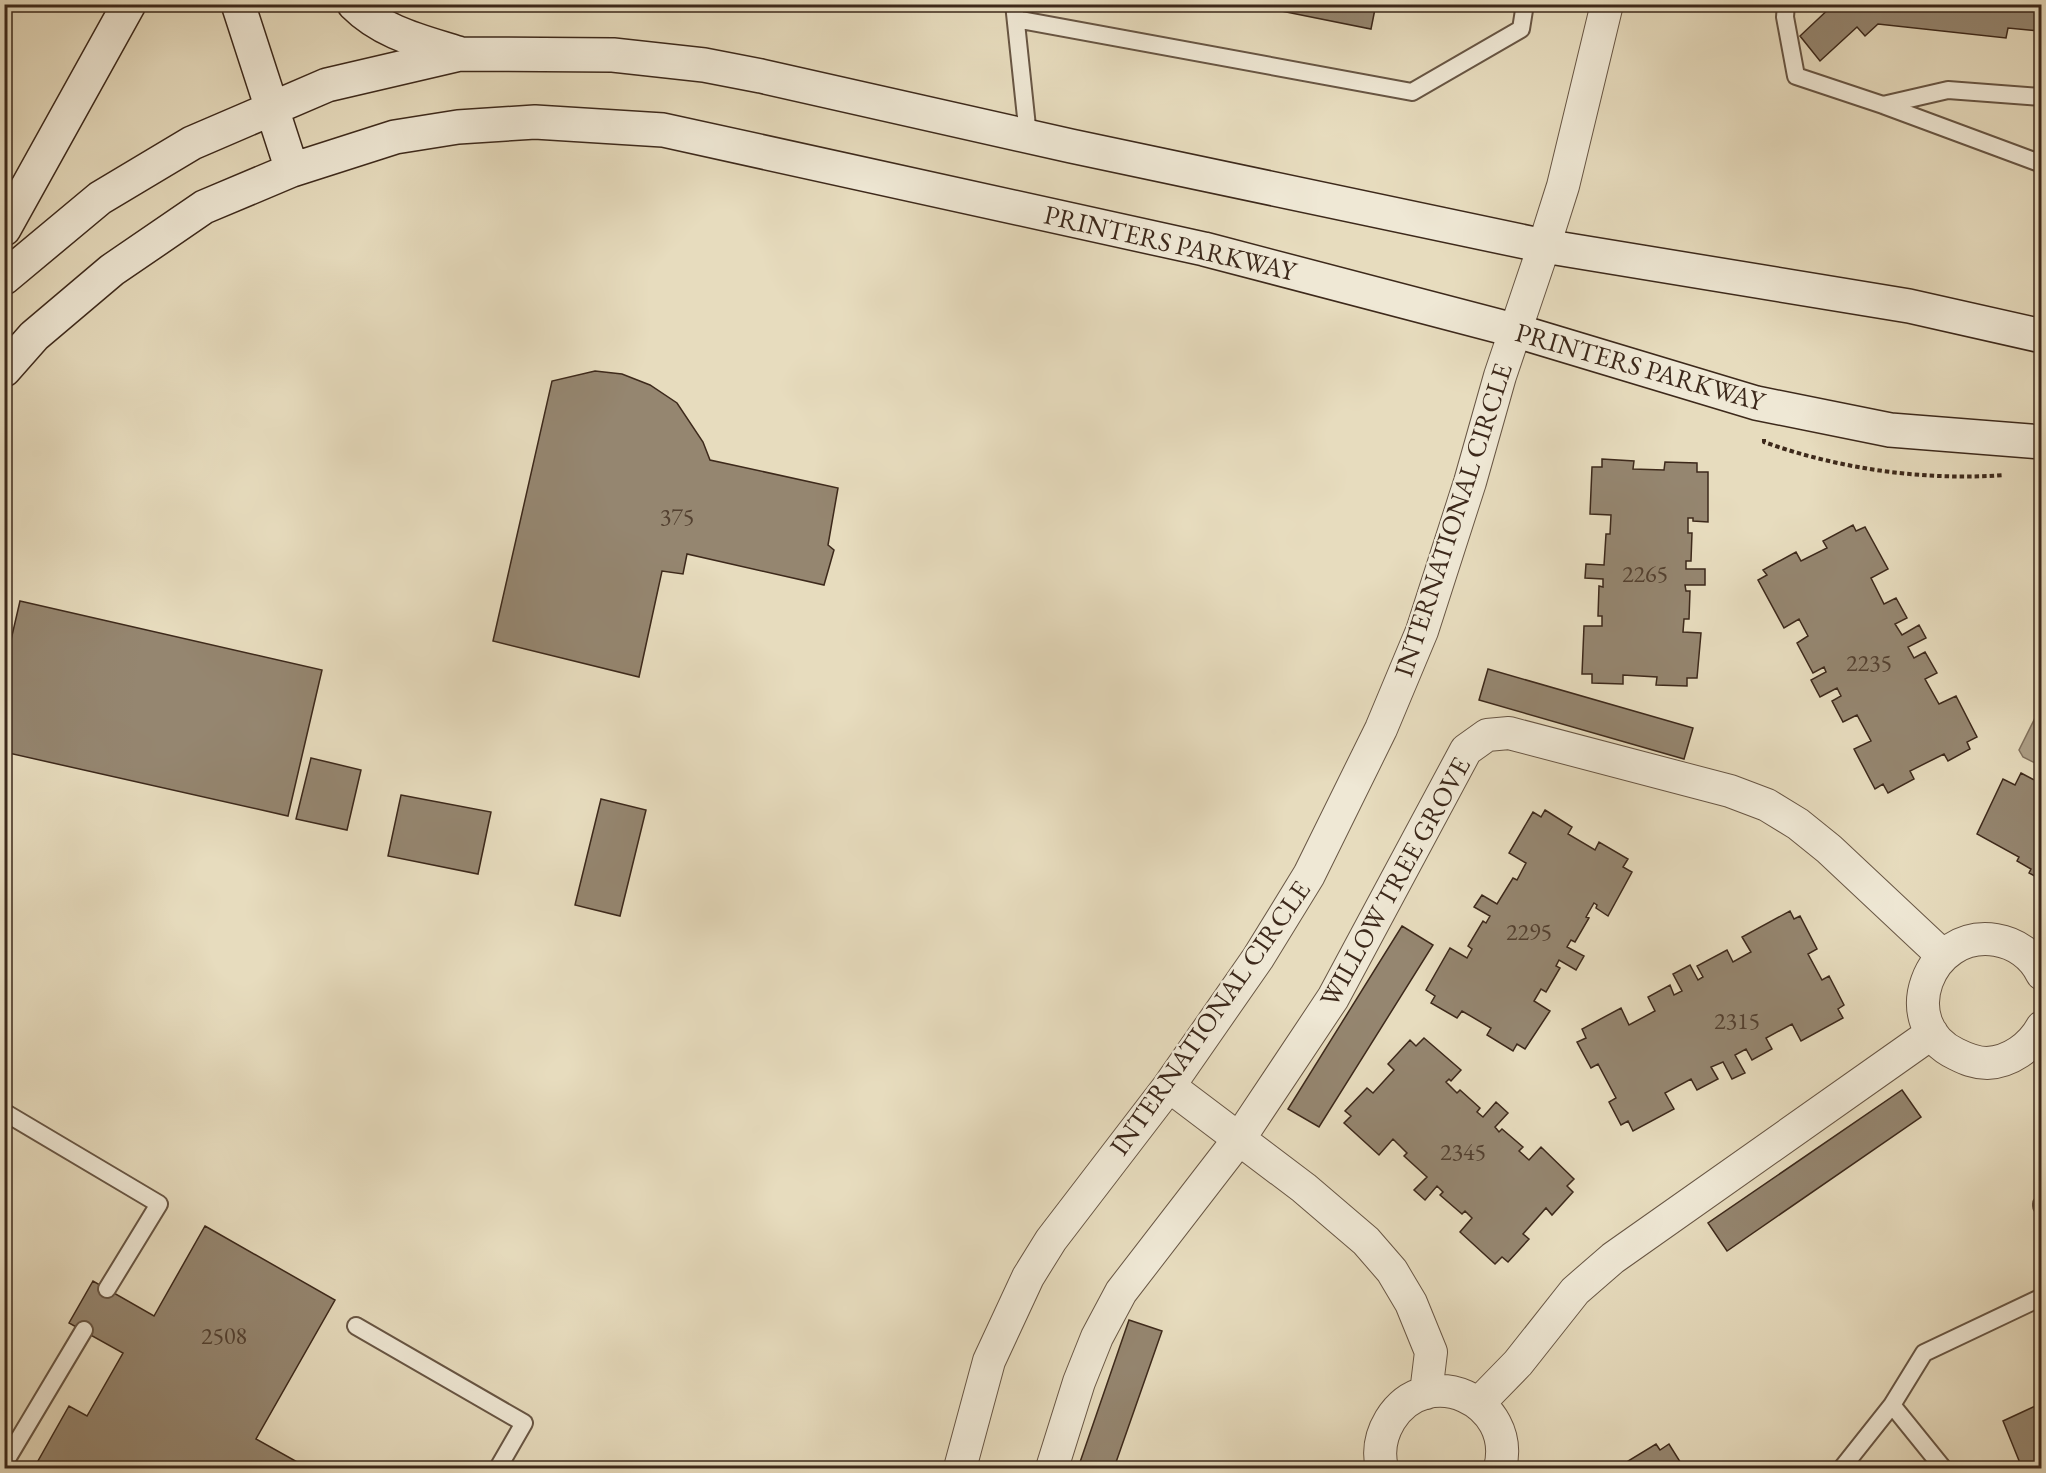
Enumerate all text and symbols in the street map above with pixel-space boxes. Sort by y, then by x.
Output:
street label: PRINTERS PARKWAY [1041,196,1301,289]
street label: PRINTERS PARKWAY [1512,314,1770,419]
street label: INTERNATIONAL CIRCLE [1385,359,1520,681]
house number: 375 [660,501,694,532]
house number: 2265 [1622,558,1668,589]
house number: 2235 [1846,647,1892,678]
street label: WILLOW TREE GROVE [1311,751,1478,1013]
street label: INTERNATIONAL CIRCLE [1101,874,1318,1162]
house number: 2295 [1506,916,1552,947]
house number: 2315 [1714,1005,1760,1036]
house number: 2345 [1440,1136,1486,1167]
house number: 2508 [201,1320,247,1351]

